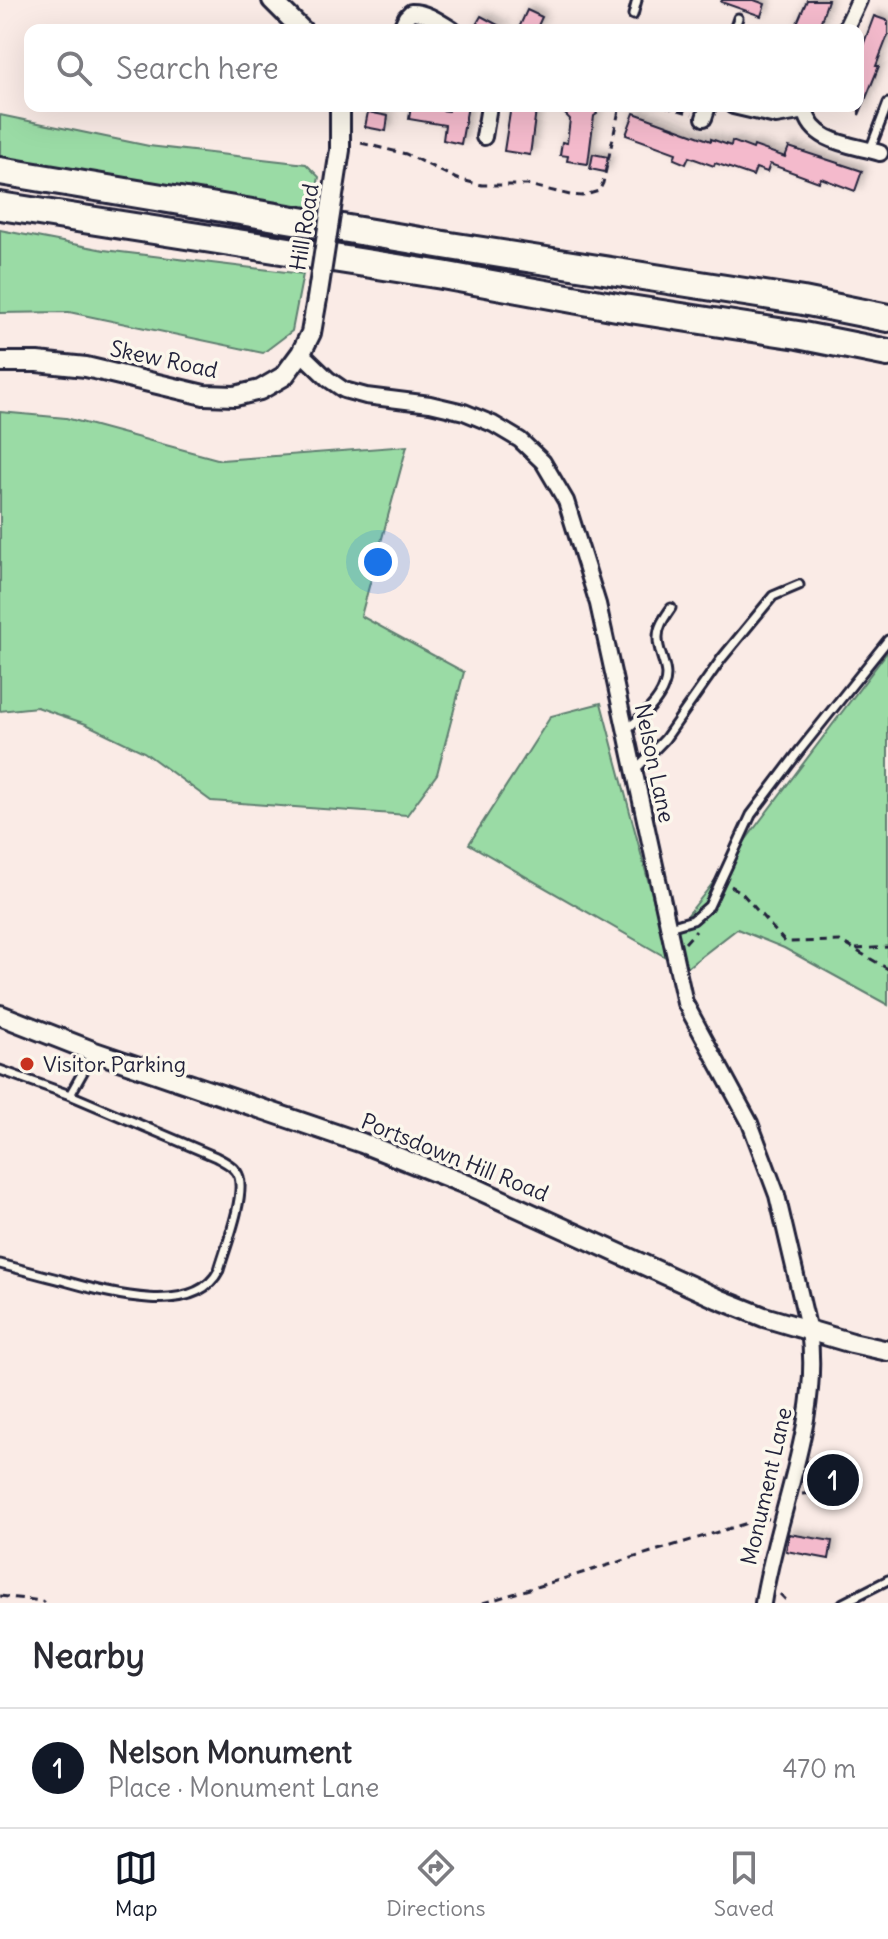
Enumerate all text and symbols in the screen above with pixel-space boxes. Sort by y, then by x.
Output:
search box [24,24,864,112]
icon: search [52,46,96,90]
text: Search here [116,49,279,87]
street label: Hill Road [283,182,325,272]
street label: Skew Road [108,334,220,384]
your location [358,542,398,582]
street label: Nelson Lane [629,701,681,825]
place label: Visitor Parking [43,1050,186,1078]
marker: Visitor Parking [18,1055,36,1073]
street label: Portsdown Hill Road [357,1107,553,1207]
street label: Monument Lane [734,1404,798,1568]
pin: 1 [807,1450,859,1510]
text: Nearby [32,1634,145,1677]
text: Nelson Monument [108,1733,352,1771]
text: 1 [53,1752,63,1785]
text: 470 m [782,1752,856,1785]
text: Place · Monument Lane [108,1771,379,1804]
tab: Map [114,1846,158,1922]
tab: Directions [386,1846,486,1922]
tab: Saved [714,1846,774,1922]

